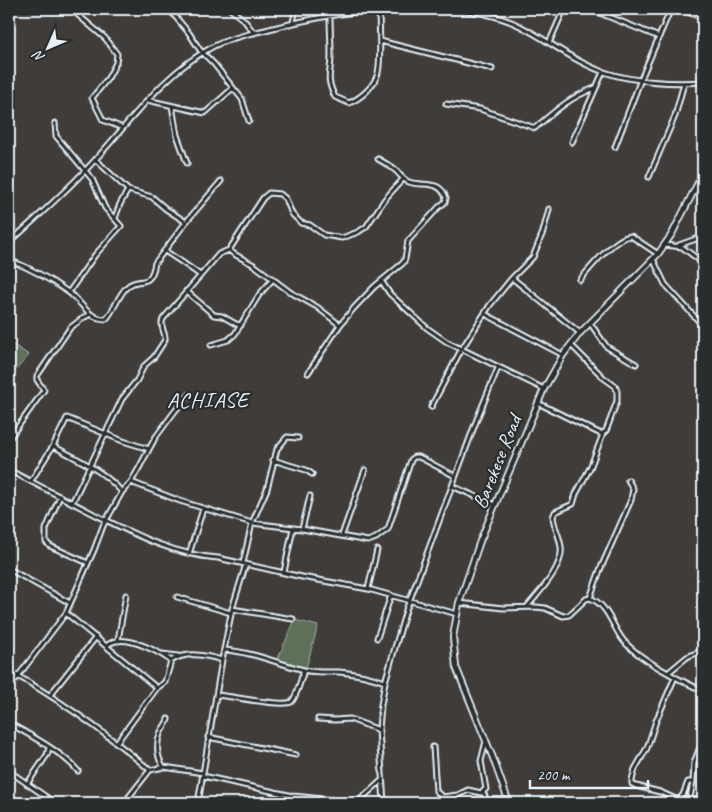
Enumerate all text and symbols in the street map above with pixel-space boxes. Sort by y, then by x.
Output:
north arrow [22,22,72,72]
text: N [28,46,48,66]
district label: ACHIASE [167,386,251,414]
street label: Barekese Road [467,409,528,512]
scale bar [530,757,647,789]
text: 200 m [537,766,571,785]

